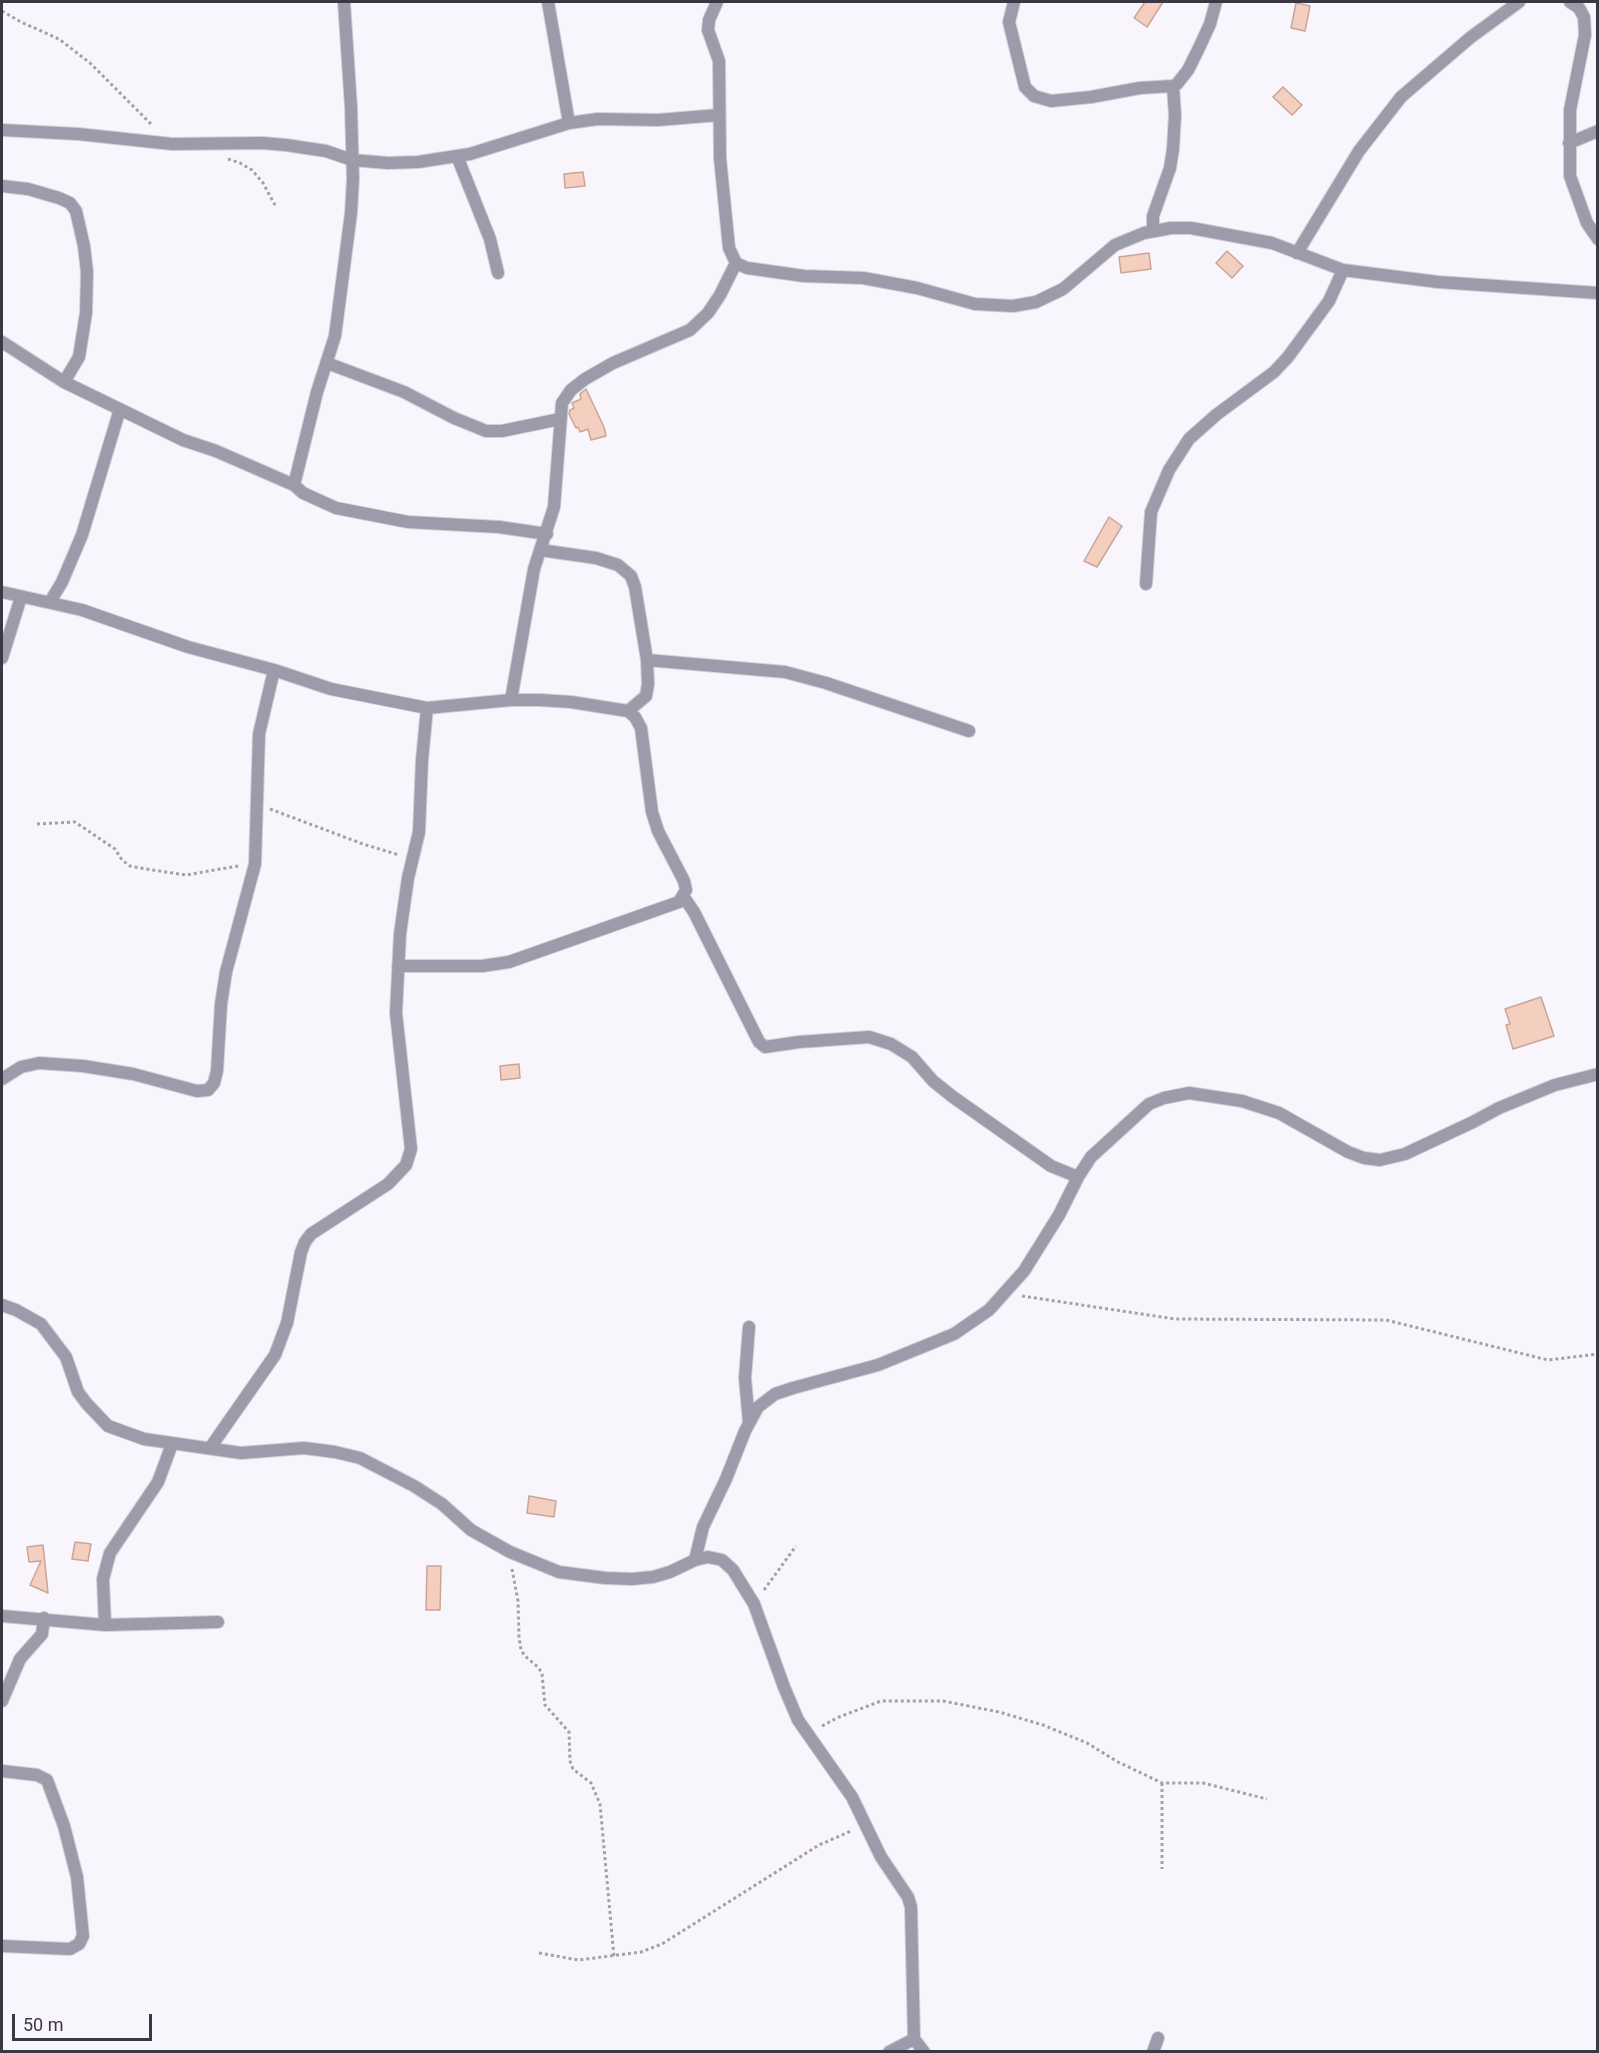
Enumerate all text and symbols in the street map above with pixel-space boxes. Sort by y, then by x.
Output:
scale bar [15,2002,154,2040]
text: 50 m [23,2014,63,2035]

